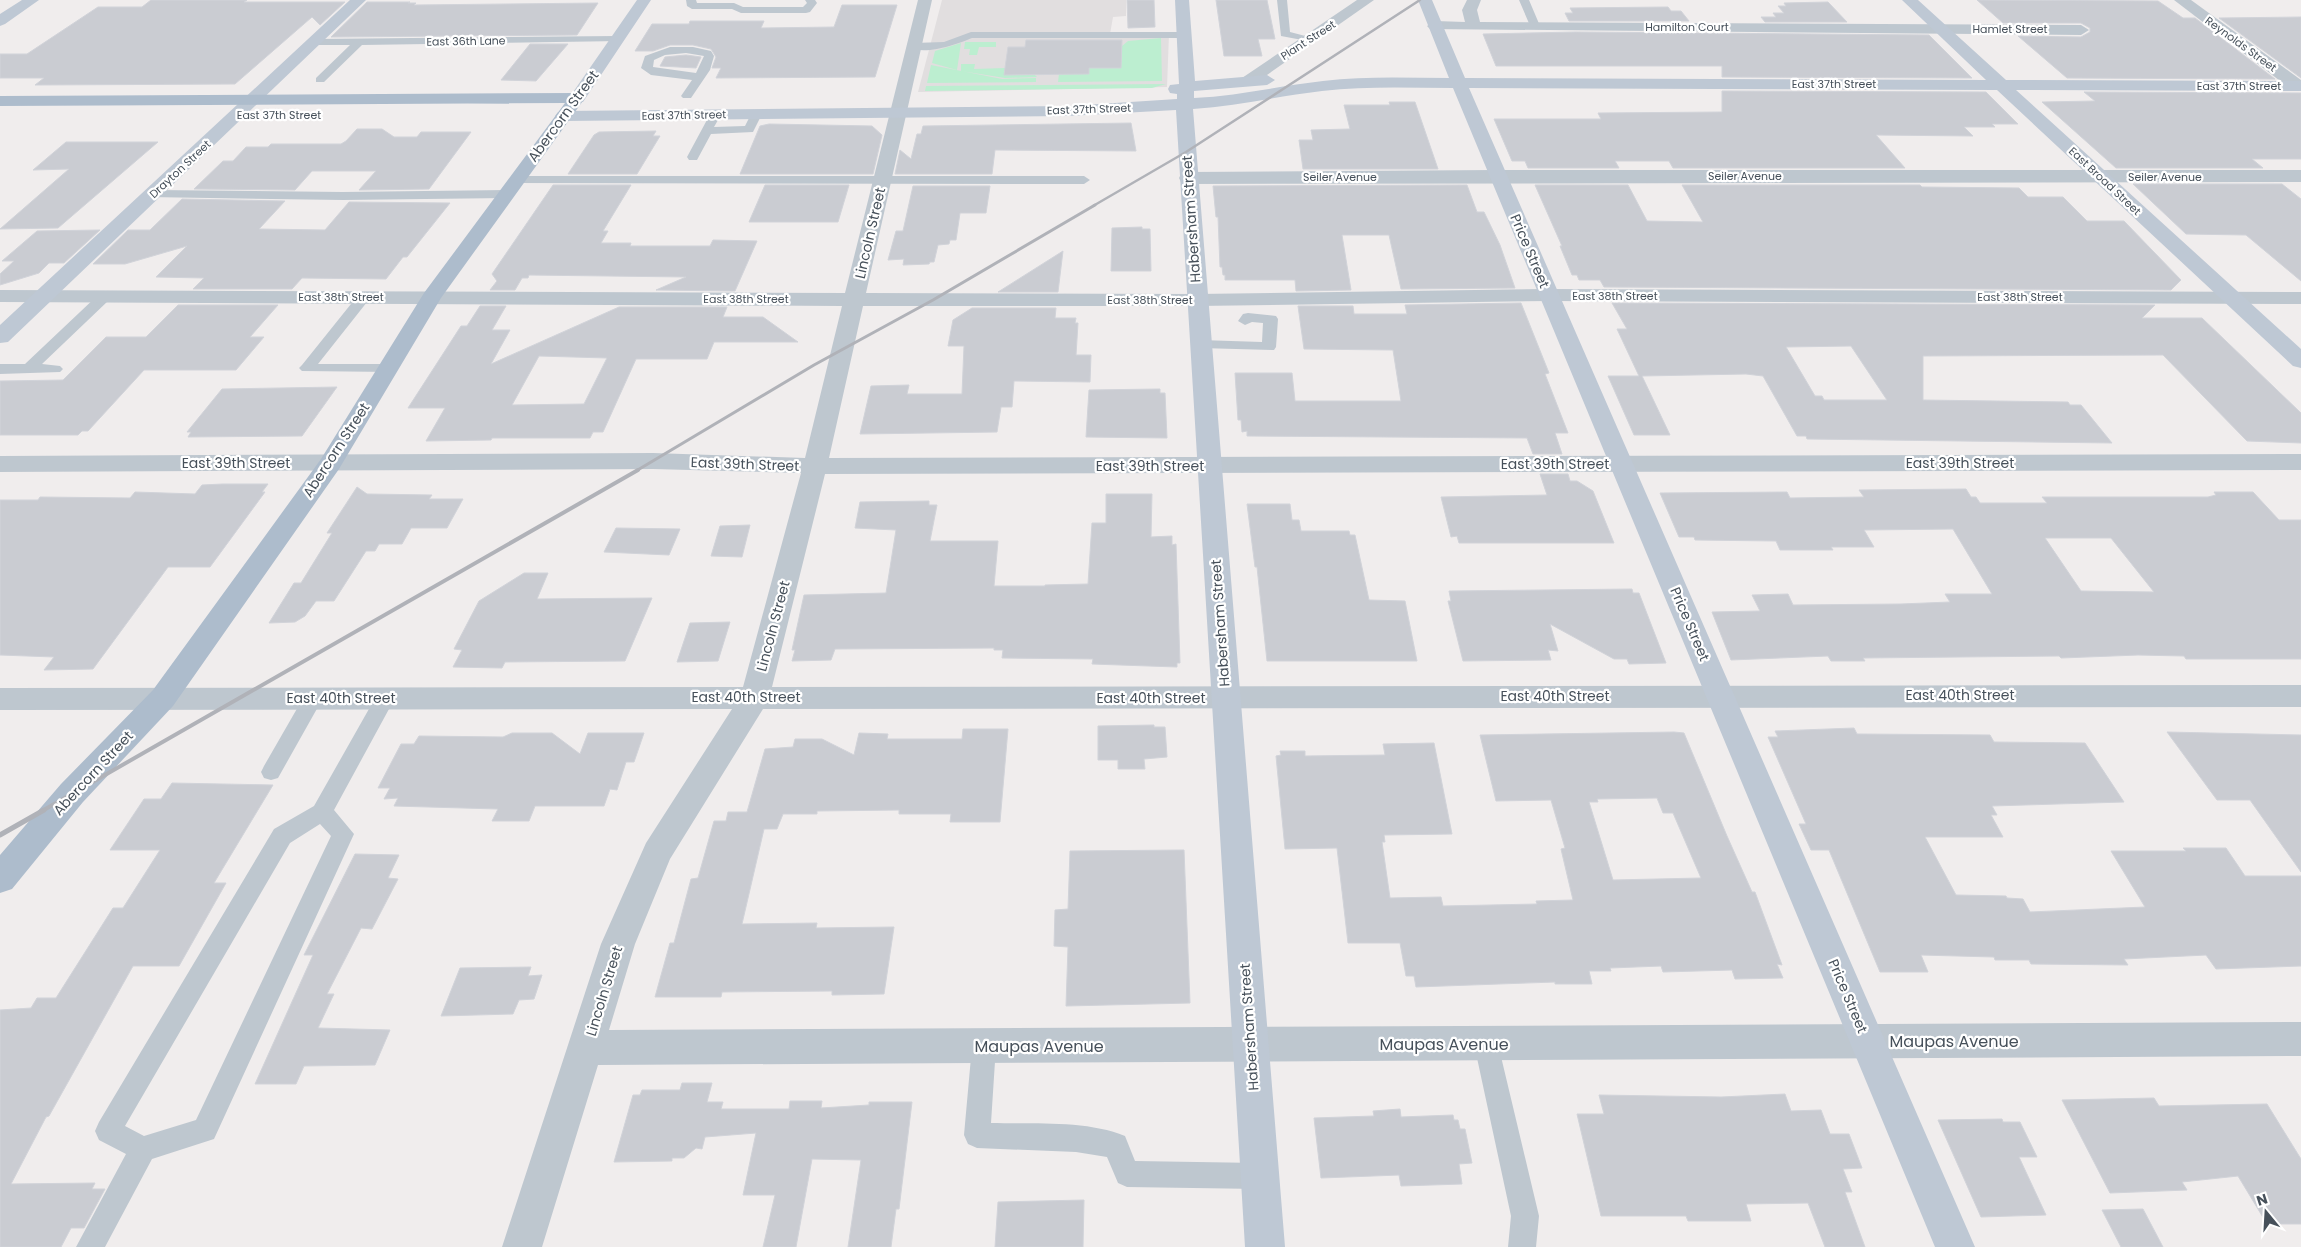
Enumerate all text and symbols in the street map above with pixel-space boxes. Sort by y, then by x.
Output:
street label: Reynolds Street [2202,13,2280,75]
street label: Plant Street [1277,16,1339,64]
street label: Hamilton Court [1645,19,1729,35]
street label: Hamlet Street [1972,21,2048,37]
street label: East 36th Lane [426,32,506,50]
street label: Abercorn Street [523,66,603,166]
street label: East 37th Street [1792,76,1876,92]
street label: East 37th Street [2197,78,2281,94]
street label: East 37th Street [1047,100,1131,118]
street label: East 37th Street [642,106,726,124]
street label: East 37th Street [237,107,321,123]
street label: Drayton Street [146,136,214,202]
street label: East Broad Street [2065,143,2145,219]
street label: Habersham Street [1177,155,1205,283]
street label: Seiler Avenue [1708,168,1782,184]
street label: Seiler Avenue [1303,169,1377,185]
street label: Seiler Avenue [2128,169,2202,185]
street label: Lincoln Street [850,185,890,281]
street label: Price Street [1505,211,1555,291]
street label: East 38th Street [1572,288,1658,304]
street label: East 38th Street [298,289,384,305]
street label: East 38th Street [1977,289,2063,305]
street label: East 38th Street [703,291,789,307]
street label: East 38th Street [1107,292,1193,308]
street label: Abercorn Street [298,399,374,501]
street label: East 39th Street [690,452,800,476]
street label: East 39th Street [182,453,290,473]
street label: East 39th Street [1906,453,2014,473]
street label: East 39th Street [1501,454,1609,474]
street label: East 39th Street [1096,456,1204,476]
street label: Habersham Street [1206,559,1234,687]
street label: Lincoln Street [751,578,795,674]
street label: Price Street [1665,584,1715,664]
street label: East 40th Street [1905,685,2015,705]
street label: East 40th Street [1500,686,1610,706]
street label: East 40th Street [691,687,801,707]
street label: East 40th Street [286,688,396,708]
street label: East 40th Street [1096,688,1206,708]
street label: Abercorn Street [48,726,138,820]
street label: Lincoln Street [581,944,627,1038]
street label: Price Street [1823,956,1873,1036]
street label: Habersham Street [1235,963,1263,1091]
street label: Maupas Avenue [1889,1030,2019,1053]
street label: Maupas Avenue [1379,1033,1509,1056]
street label: Maupas Avenue [974,1035,1104,1058]
north arrow [2241,1187,2291,1237]
text: N [2254,1188,2270,1211]

